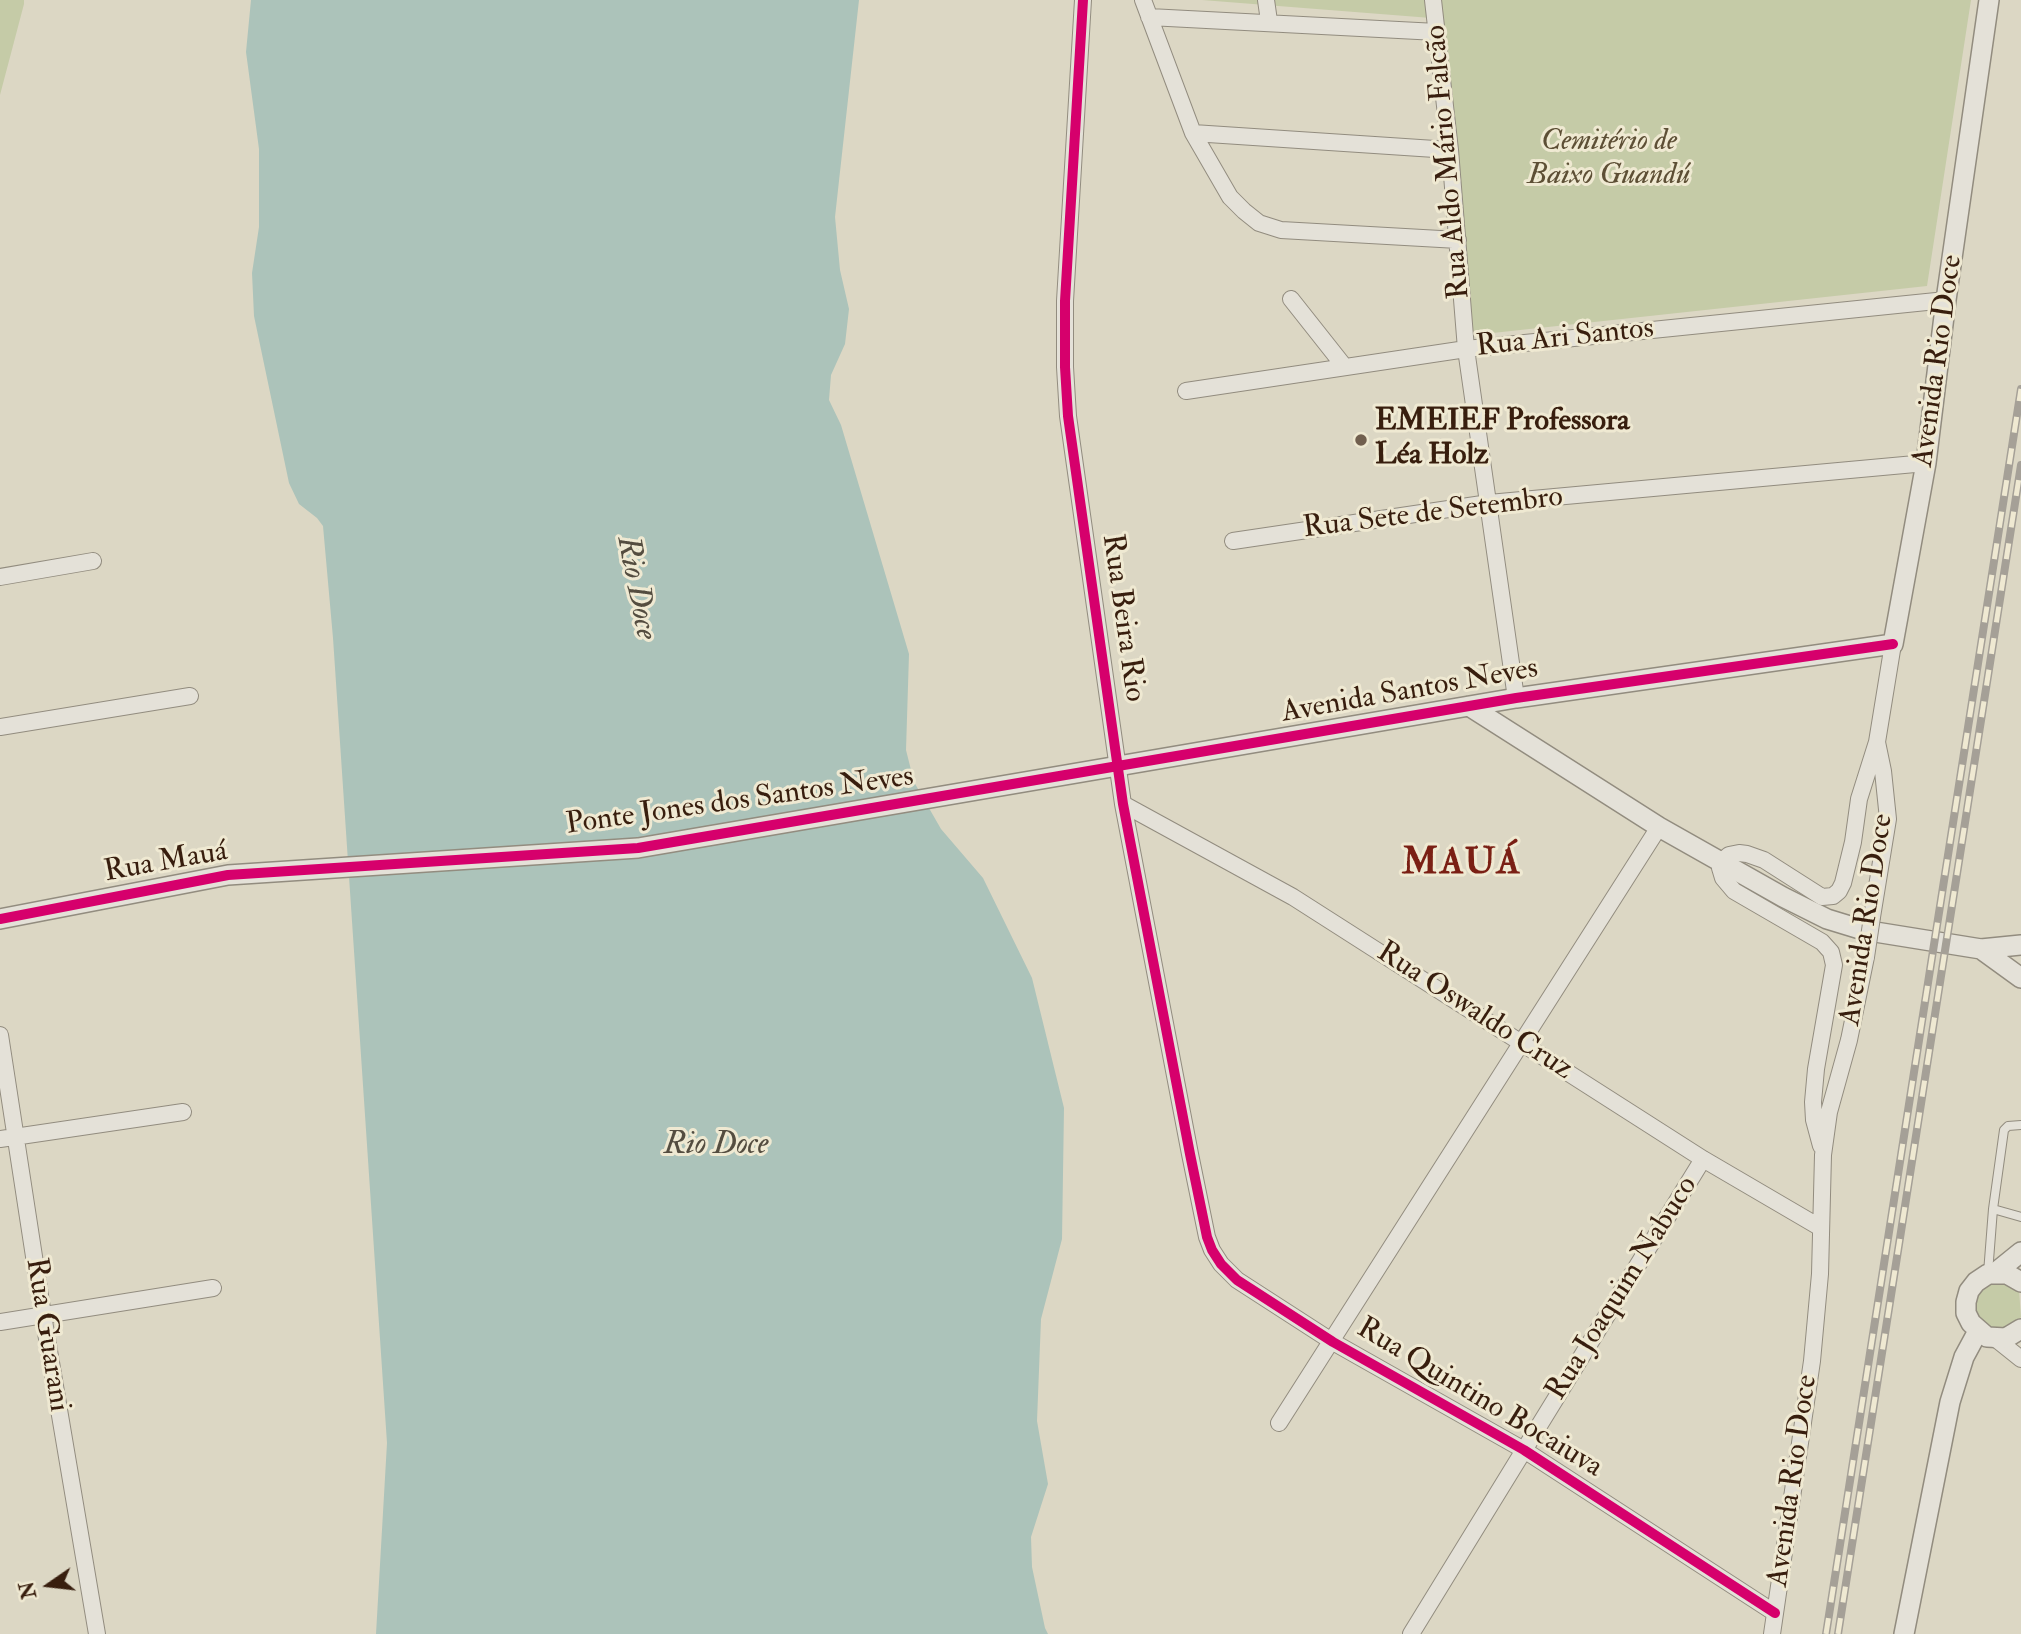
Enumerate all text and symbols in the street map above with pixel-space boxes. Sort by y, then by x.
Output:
street label: Rua Aldo Mário Falcão [1419,23,1479,301]
park label: Cemitério de Baixo Guandú [1528,125,1690,196]
street label: Avenida Rio Doce [1906,253,1972,469]
street label: Rua Ari Santos [1474,312,1656,366]
place label: EMEIEF Professora Léa Holz [1375,405,1630,476]
marker: EMEIEF Professora Léa Holz [1353,432,1369,448]
street label: Rua Sete de Setembro [1301,480,1565,548]
street label: Rua Beira Rio [1092,532,1152,704]
water label: Rio Doce [606,533,664,643]
street label: Avenida Santos Neves [1279,652,1541,732]
street label: Ponte Jones dos Santos Neves [564,760,916,844]
street label: Avenida Rio Doce [1833,812,1903,1028]
street label: Rua Mauá [102,834,230,892]
district label: MAUÁ [1403,843,1521,887]
street label: Rua Oswaldo Cruz [1369,935,1579,1089]
water label: Rio Doce [664,1127,768,1165]
street label: Rua Joaquim Nabuco [1540,1170,1706,1408]
street label: Rua Guarani [16,1255,76,1415]
street label: Rua Quintino Bocaiuva [1350,1311,1608,1487]
street label: Avenida Rio Doce [1761,1373,1827,1589]
north arrow [14,1550,84,1620]
text: N [15,1579,42,1601]

